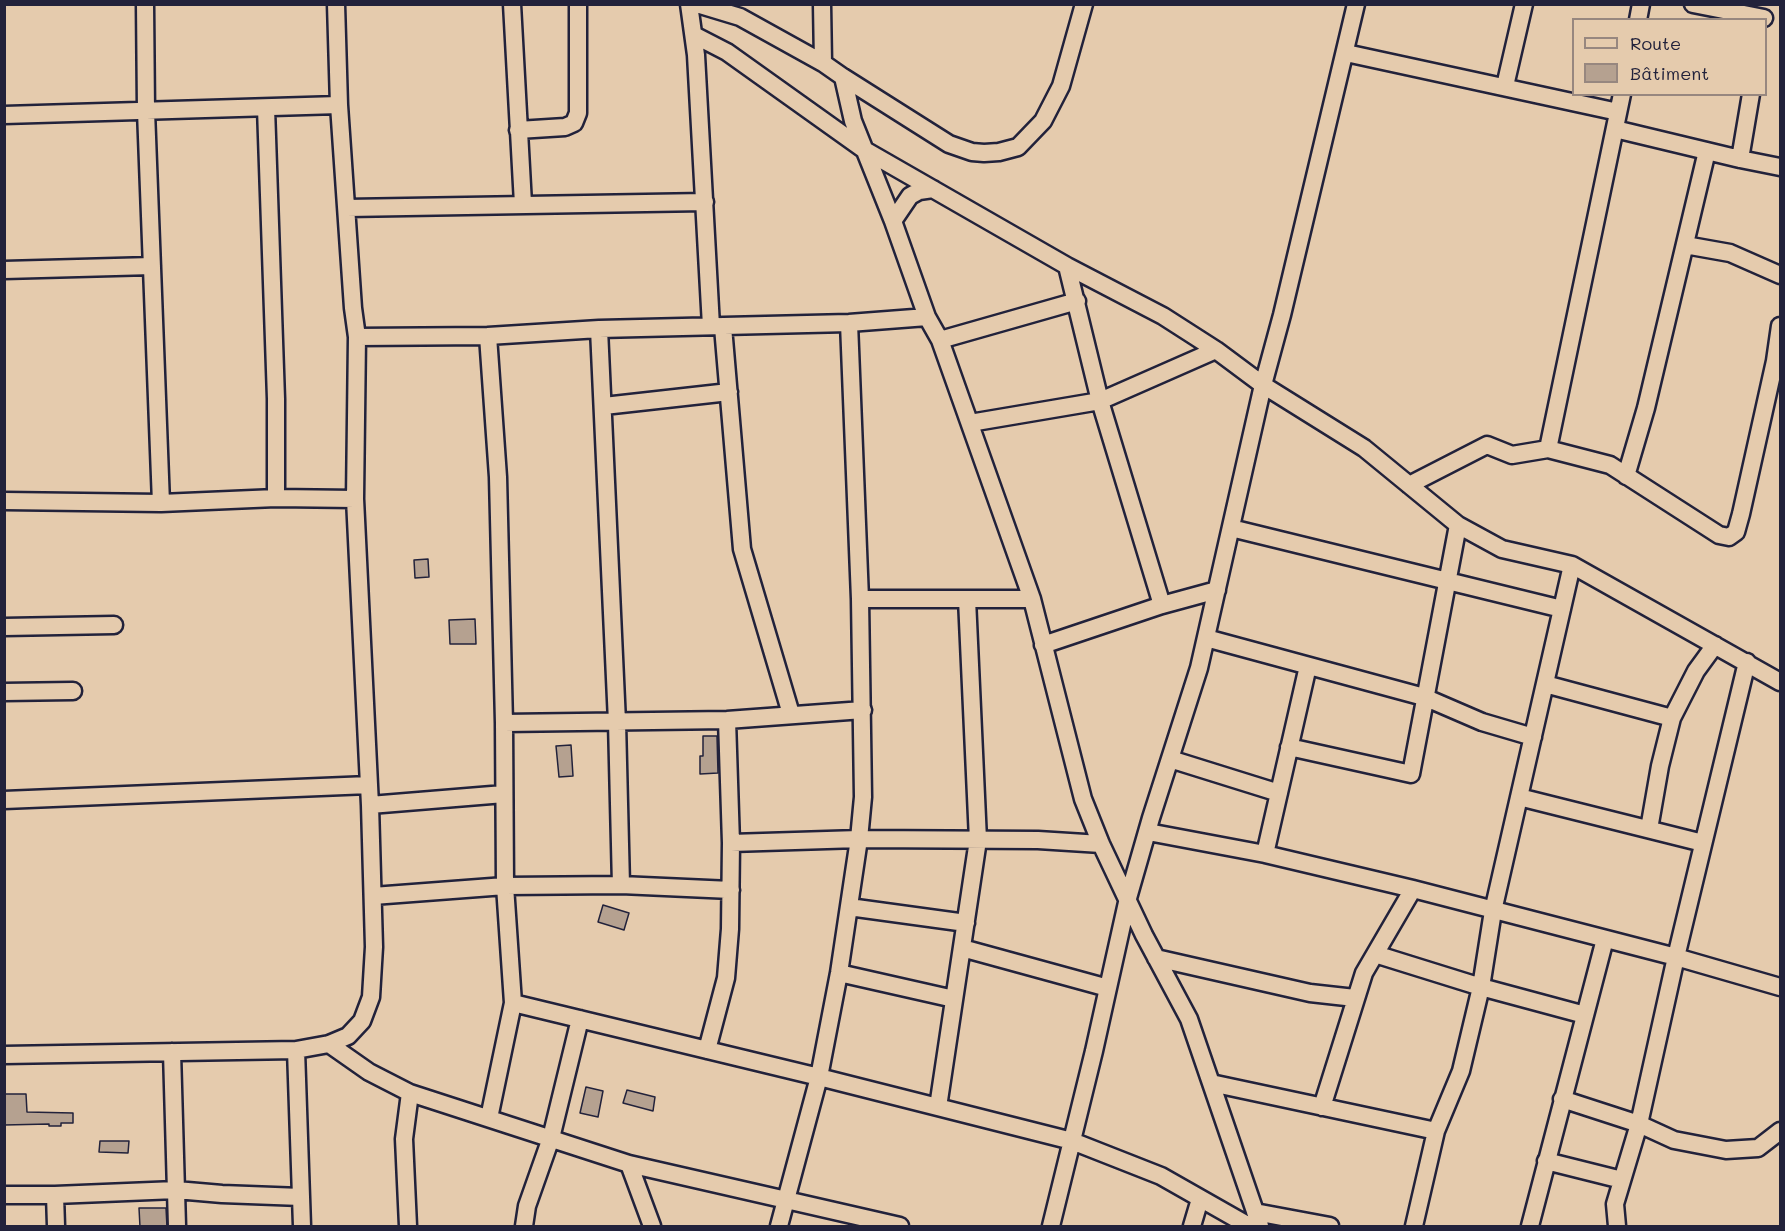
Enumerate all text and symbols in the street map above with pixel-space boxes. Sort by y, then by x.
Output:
legend [1572,18,1767,96]
text: Route [1630,31,1681,55]
text: Bâtiment [1630,61,1709,85]

